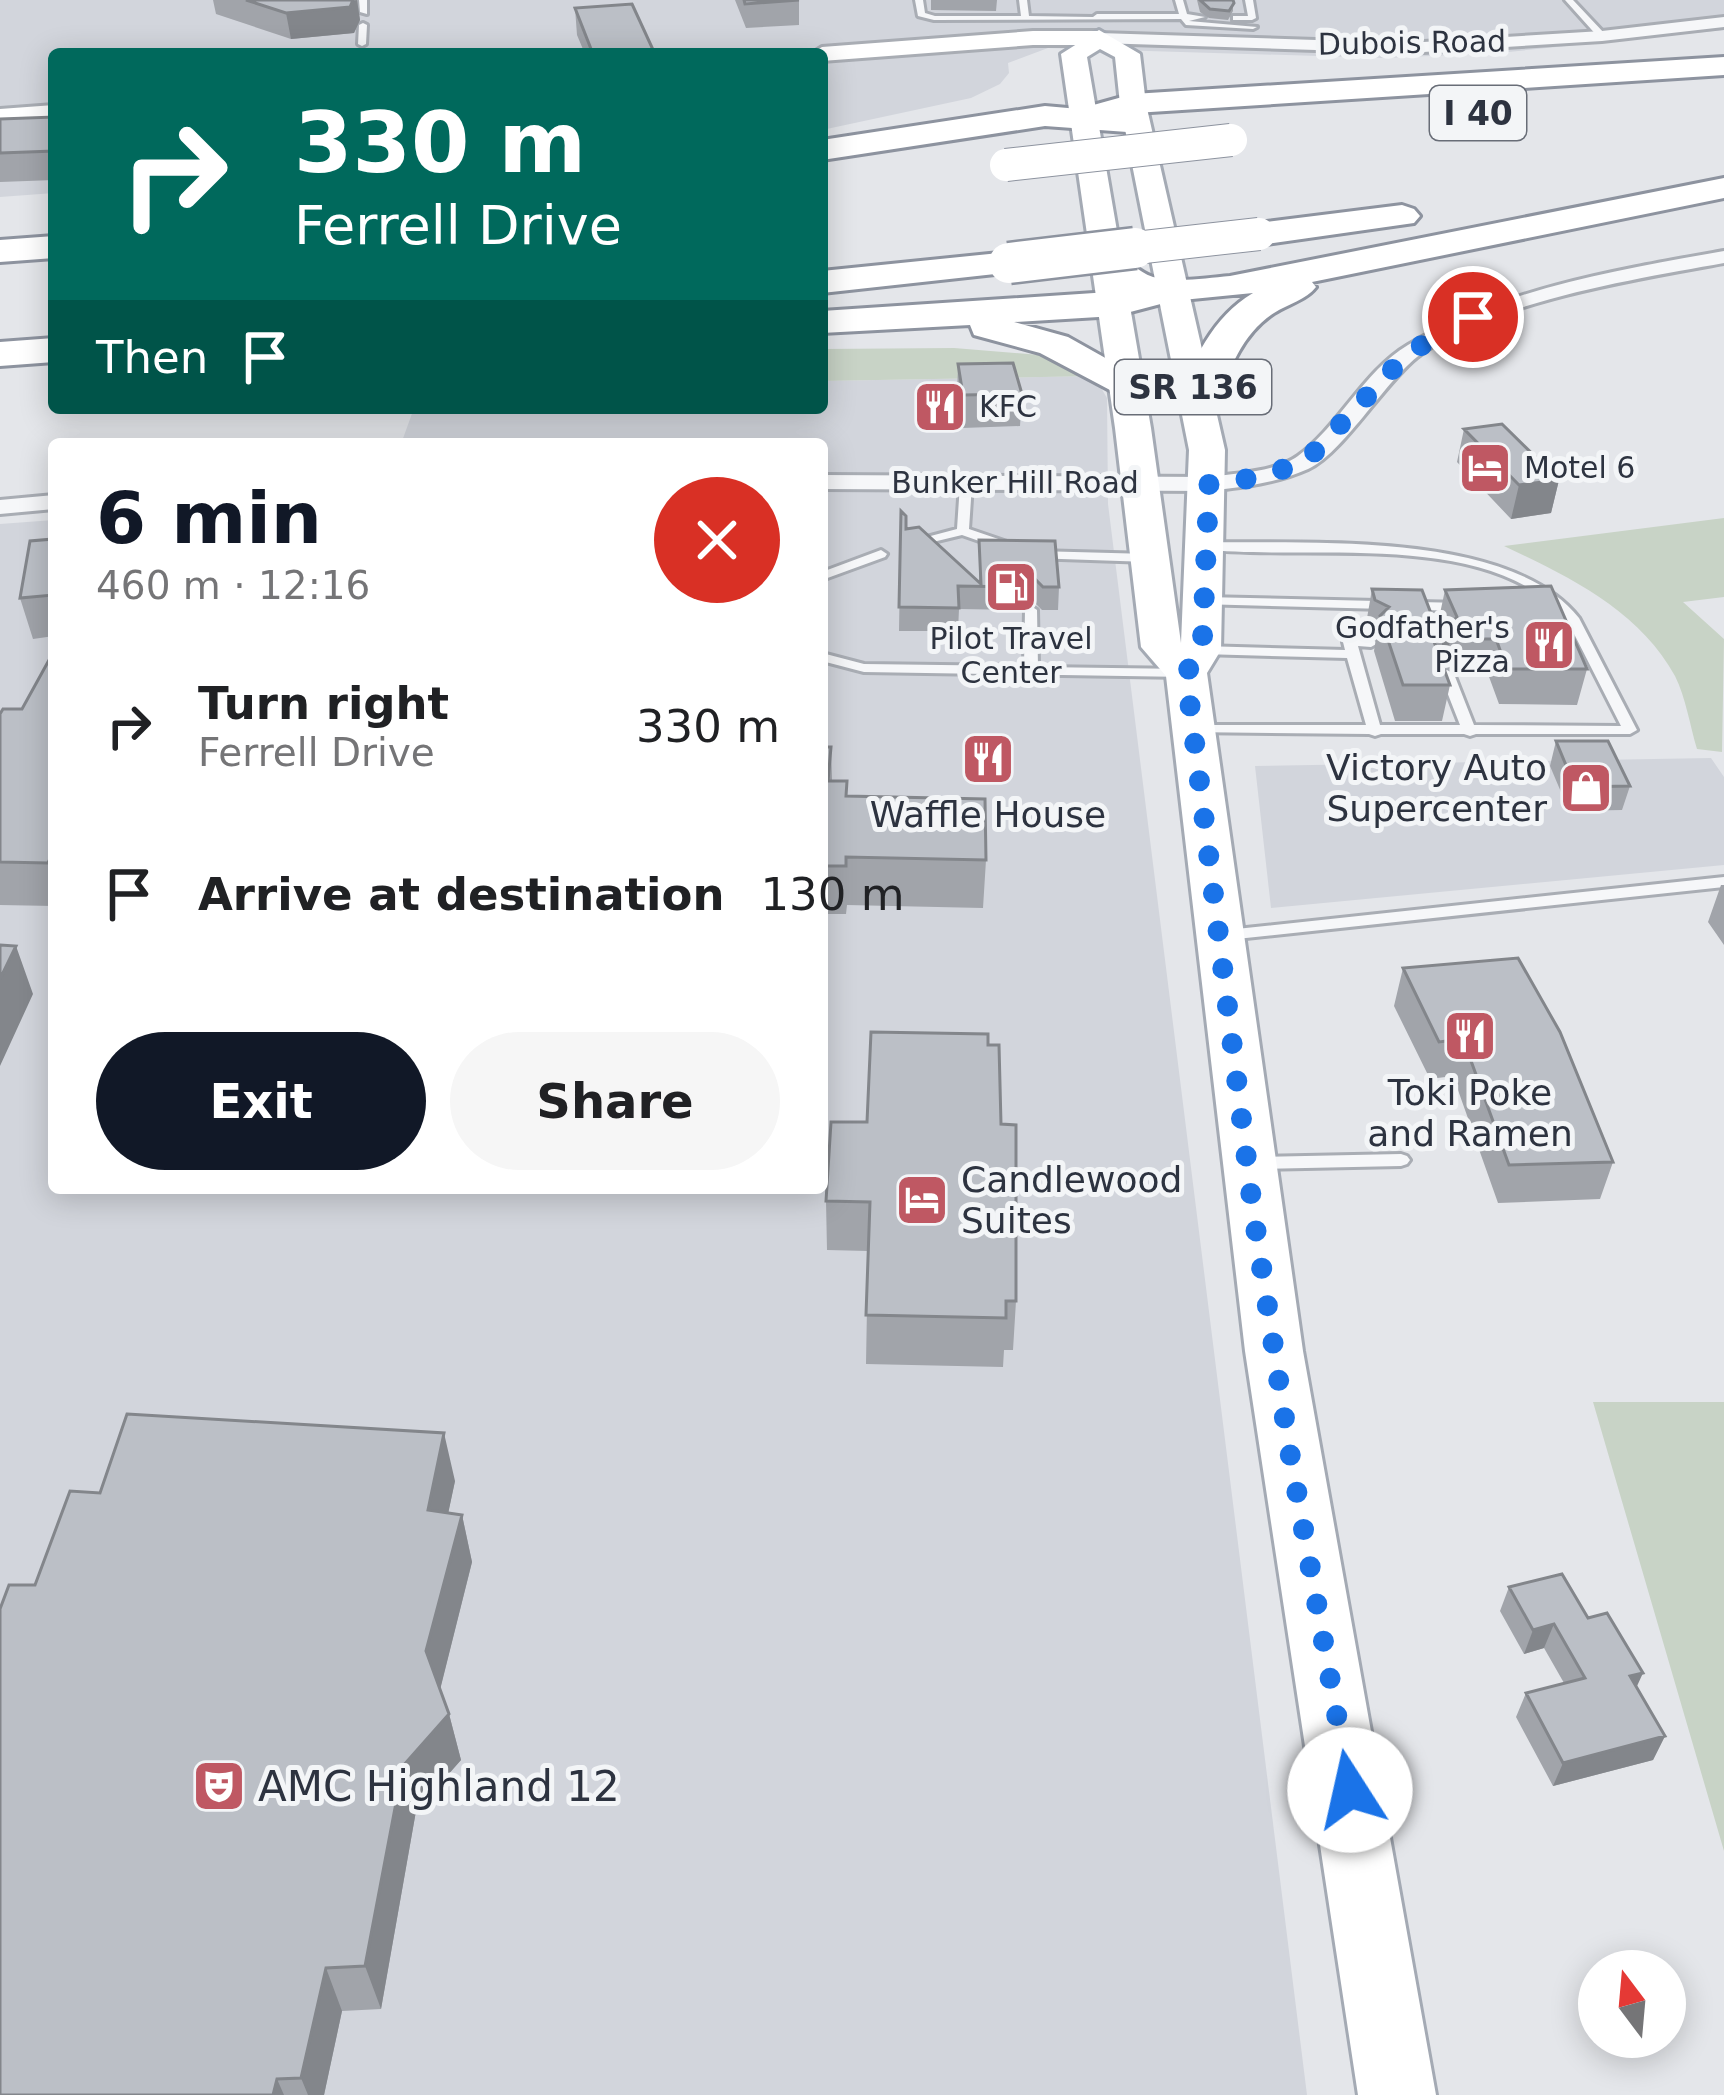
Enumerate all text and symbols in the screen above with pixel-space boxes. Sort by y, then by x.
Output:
street label: Dubois Road [1318,23,1506,62]
road number: I 40 [1430,86,1526,140]
text: 330 m [294,94,586,192]
icon: right [96,96,252,252]
text: Ferrell Drive [294,194,622,257]
pin [1422,266,1524,368]
icon: arrive [1440,284,1506,350]
icon: arrive [232,324,298,390]
text: Then [96,331,208,384]
road number: SR 136 [1115,360,1271,414]
restaurant icon: KFC [912,379,968,435]
place label: KFC [979,389,1037,424]
hotel icon: Motel 6 [1457,440,1513,496]
place label: Motel 6 [1524,450,1635,485]
street label: Bunker Hill Road [891,465,1139,500]
text: 6 min [96,476,322,560]
button: close [654,477,780,603]
fuel station icon: Pilot Travel Center [983,559,1039,615]
text: 460 m · 12:16 [96,563,370,608]
place label: Godfather's Pizza [1335,610,1510,679]
restaurant icon: Godfather's Pizza [1521,617,1577,673]
place label: Pilot Travel Center [930,621,1092,690]
text: Turn right [198,677,449,730]
icon: right [96,693,162,759]
text: 330 m [636,700,780,753]
text: Ferrell Drive [198,730,435,775]
restaurant icon: Waffle House [960,731,1016,787]
place label: Victory Auto Supercenter [1326,747,1547,829]
shop icon: Victory Auto Supercenter [1558,760,1614,816]
place label: Waffle House [870,794,1106,835]
icon: arrive [96,861,162,927]
text: Arrive at destination [198,868,724,921]
text: 130 m [760,868,904,921]
restaurant icon: Toki Poke and Ramen [1442,1008,1498,1064]
button: Exit [96,1032,426,1170]
button: Share [450,1032,780,1170]
place label: Toki Poke and Ramen [1367,1072,1573,1154]
place label: Candlewood Suites [961,1159,1182,1241]
hotel icon: Candlewood Suites [894,1172,950,1228]
position arrow [1287,1727,1413,1853]
theatre icon: AMC Highland 12 [191,1758,247,1814]
place label: AMC Highland 12 [258,1762,620,1811]
north arrow [1578,1950,1686,2058]
map controls [1578,1950,1686,2058]

